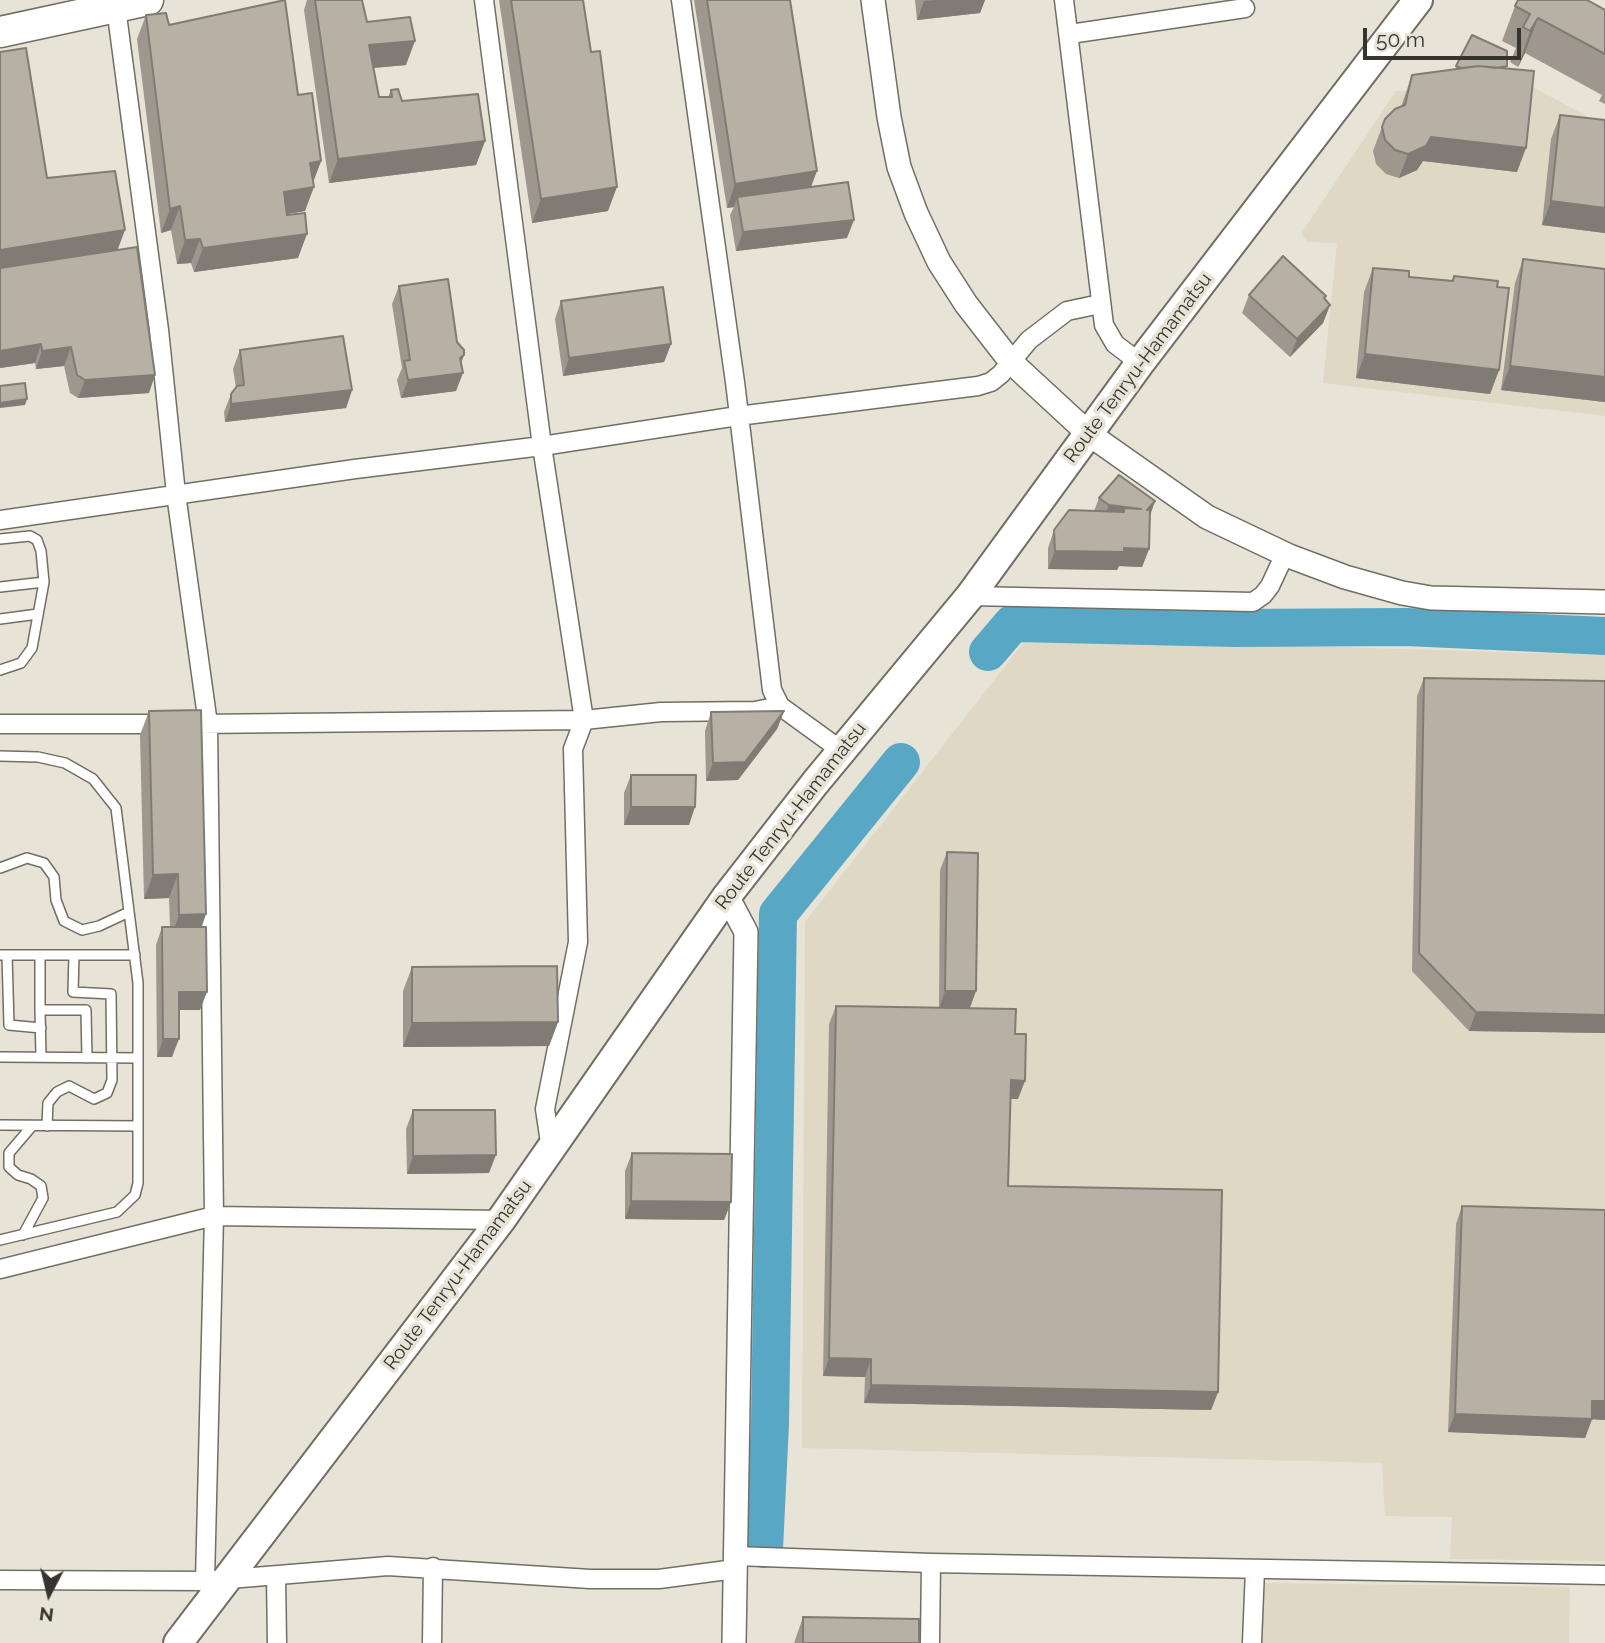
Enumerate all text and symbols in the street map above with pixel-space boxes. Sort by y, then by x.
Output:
scale bar [1367,14,1524,58]
text: 50 m [1376,27,1425,52]
street label: Route Tenryu-Hamamatsu [1059,269,1217,467]
street label: Route Tenryu-Hamamatsu [711,718,871,914]
street label: Route Tenryu-Hamamatsu [379,1176,537,1374]
north arrow [14,1559,84,1629]
text: N [38,1603,55,1627]

